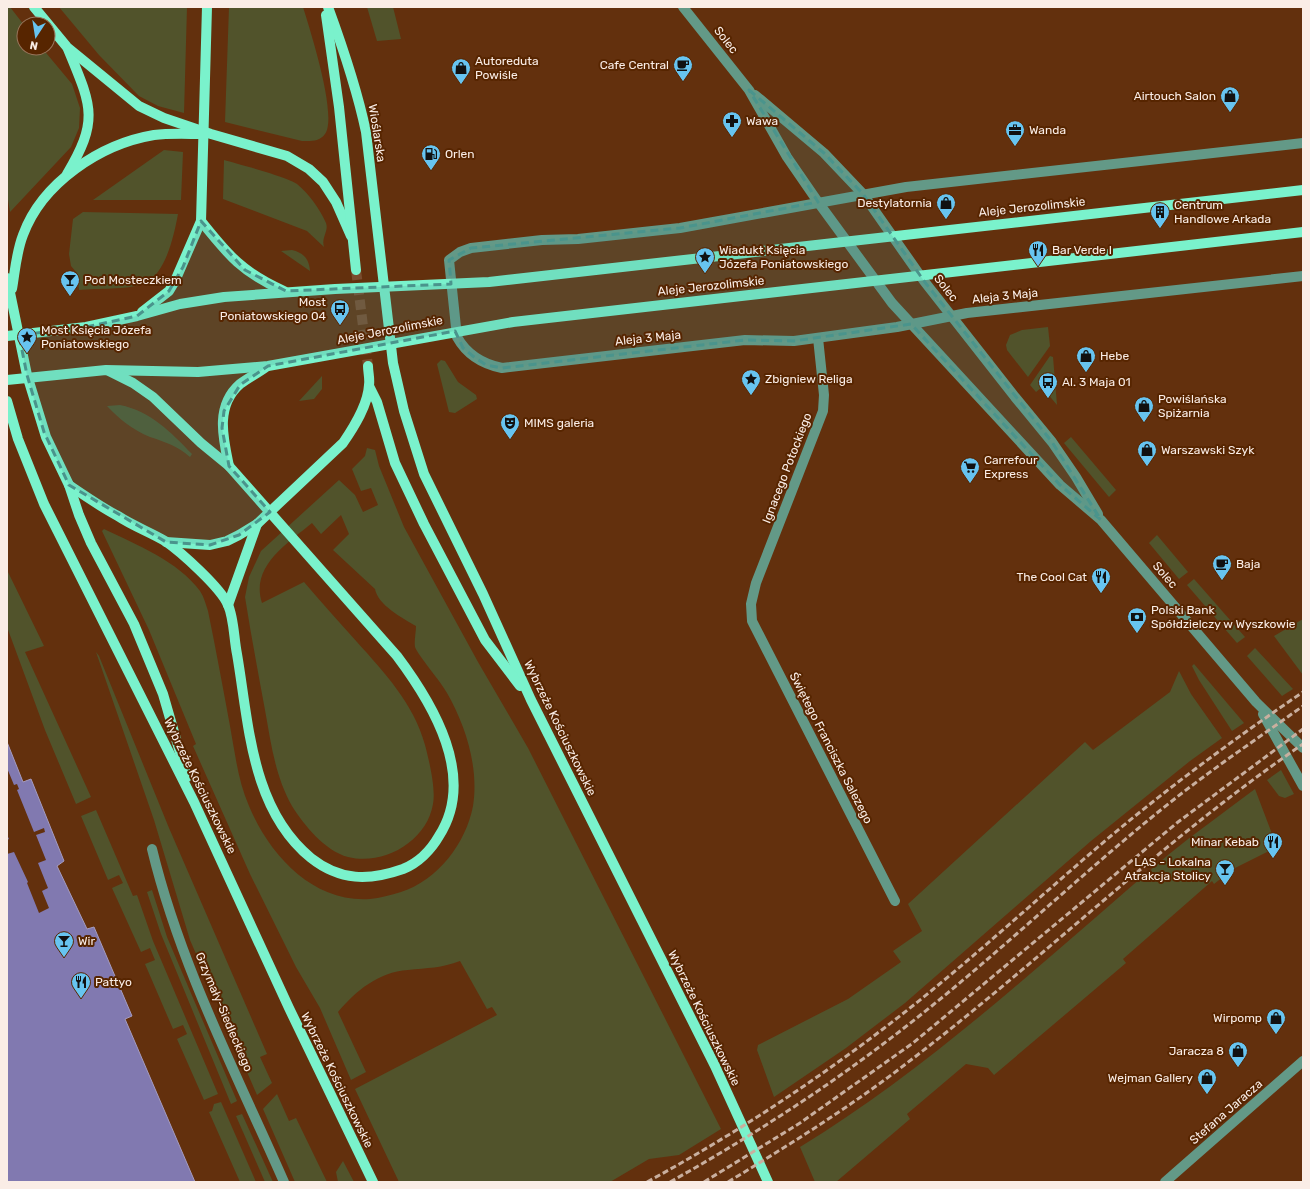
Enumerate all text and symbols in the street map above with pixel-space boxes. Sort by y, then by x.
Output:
north arrow [16,16,56,56]
street label: Solec [711,24,741,57]
text: N [29,38,39,52]
place label: Autoreduta Powiśle [475,54,539,82]
cafe icon: Cafe Central [672,54,694,82]
shop icon: Autoreduta Powiśle [450,57,472,85]
place label: Cafe Central [600,58,669,72]
shop icon: Airtouch Salon [1219,85,1241,113]
place label: Airtouch Salon [1134,89,1216,103]
street label: Wioślarska [366,103,388,163]
pharmacy icon: Wawa [721,110,743,138]
place label: Wawa [746,114,778,128]
office icon: Wanda [1004,119,1026,147]
place label: Wanda [1029,123,1066,137]
fuel station icon: Orlen [420,143,442,171]
place label: Orlen [445,147,475,161]
shop icon: Destylatornia [935,192,957,220]
street label: Aleje Jerozolimskie [978,194,1086,220]
place label: Destylatornia [857,196,932,210]
place label: Centrum Handlowe Arkada [1174,198,1271,226]
building icon: Centrum Handlowe Arkada [1149,201,1171,229]
restaurant icon: Bar Verde I [1027,239,1049,267]
place label: Wiadukt Księcia Józefa Poniatowskiego [719,243,848,271]
place label: Bar Verde I [1052,243,1112,257]
place icon: Wiadukt Księcia Józefa Poniatowskiego [694,246,716,274]
bar icon: Pod Mosteczkiem [59,269,81,297]
street label: Solec [931,272,961,305]
place label: Pod Mosteczkiem [84,273,182,287]
street label: Aleje Jerozolimskie [657,273,765,299]
street label: Aleja 3 Maja [971,286,1039,306]
place label: Most Poniatowskiego 04 [220,295,327,323]
bus stop icon: Most Poniatowskiego 04 [329,298,351,326]
street label: Aleje Jerozolimskie [336,313,444,347]
place label: Most Księcia Józefa Poniatowskiego [41,323,151,351]
place icon: Most Księcia Józefa Poniatowskiego [16,326,38,354]
street label: Aleja 3 Maja [614,328,682,348]
shop icon: Hebe [1075,345,1097,373]
place label: Hebe [1100,349,1129,363]
place icon: Zbigniew Religa [740,368,762,396]
bus stop icon: Al. 3 Maja 01 [1037,371,1059,399]
place label: Zbigniew Religa [765,372,853,386]
place label: Al. 3 Maja 01 [1062,375,1131,389]
place label: Powiślańska Spiżarnia [1158,392,1227,420]
shop icon: Powiślańska Spiżarnia [1133,395,1155,423]
street label: Ignacego Potockiego [759,411,815,525]
theatre icon: MIMS galeria [499,412,521,440]
place label: MIMS galeria [524,416,594,430]
shop icon: Warszawski Szyk [1136,439,1158,467]
place label: Warszawski Szyk [1161,443,1255,457]
place label: Carrefour Express [984,453,1038,481]
supermarket icon: Carrefour Express [959,456,981,484]
cafe icon: Baja [1211,553,1233,581]
place label: Baja [1236,557,1260,571]
street label: Solec [1150,559,1181,591]
restaurant icon: The Cool Cat [1090,566,1112,594]
place label: The Cool Cat [1016,570,1087,584]
place label: Polski Bank Spółdzielczy w Wyszkowie [1151,603,1296,631]
bank icon: Polski Bank Spółdzielczy w Wyszkowie [1126,606,1148,634]
street label: Wybrzeże Kościuszkowskie [521,658,599,798]
street label: Świętego Franciszka Salezego [787,670,875,826]
street label: Wybrzeże Kościuszkowskie [161,716,239,856]
restaurant icon: Minar Kebab [1262,831,1284,859]
place label: Minar Kebab [1191,835,1259,849]
place label: LAS - Lokalna Atrakcja Stolicy [1124,855,1211,883]
bar icon: LAS - Lokalna Atrakcja Stolicy [1214,858,1236,886]
bar icon: Wir [53,930,75,958]
place label: Wir [78,934,96,948]
street label: Wybrzeże Kościuszkowskie [665,948,743,1088]
street label: Grzymały-Siedleckiego [192,950,256,1074]
restaurant icon: Pattyo [70,971,92,999]
place label: Pattyo [95,975,132,989]
shop icon: Wirpomp [1265,1007,1287,1035]
street label: Wybrzeże Kościuszkowskie [298,1010,376,1150]
place label: Wirpomp [1213,1011,1262,1025]
shop icon: Jaracza 8 [1227,1040,1249,1068]
place label: Jaracza 8 [1169,1044,1224,1058]
shop icon: Wejman Gallery [1196,1067,1218,1095]
place label: Wejman Gallery [1108,1071,1193,1085]
street label: Stefana Jaracza [1187,1077,1265,1147]

